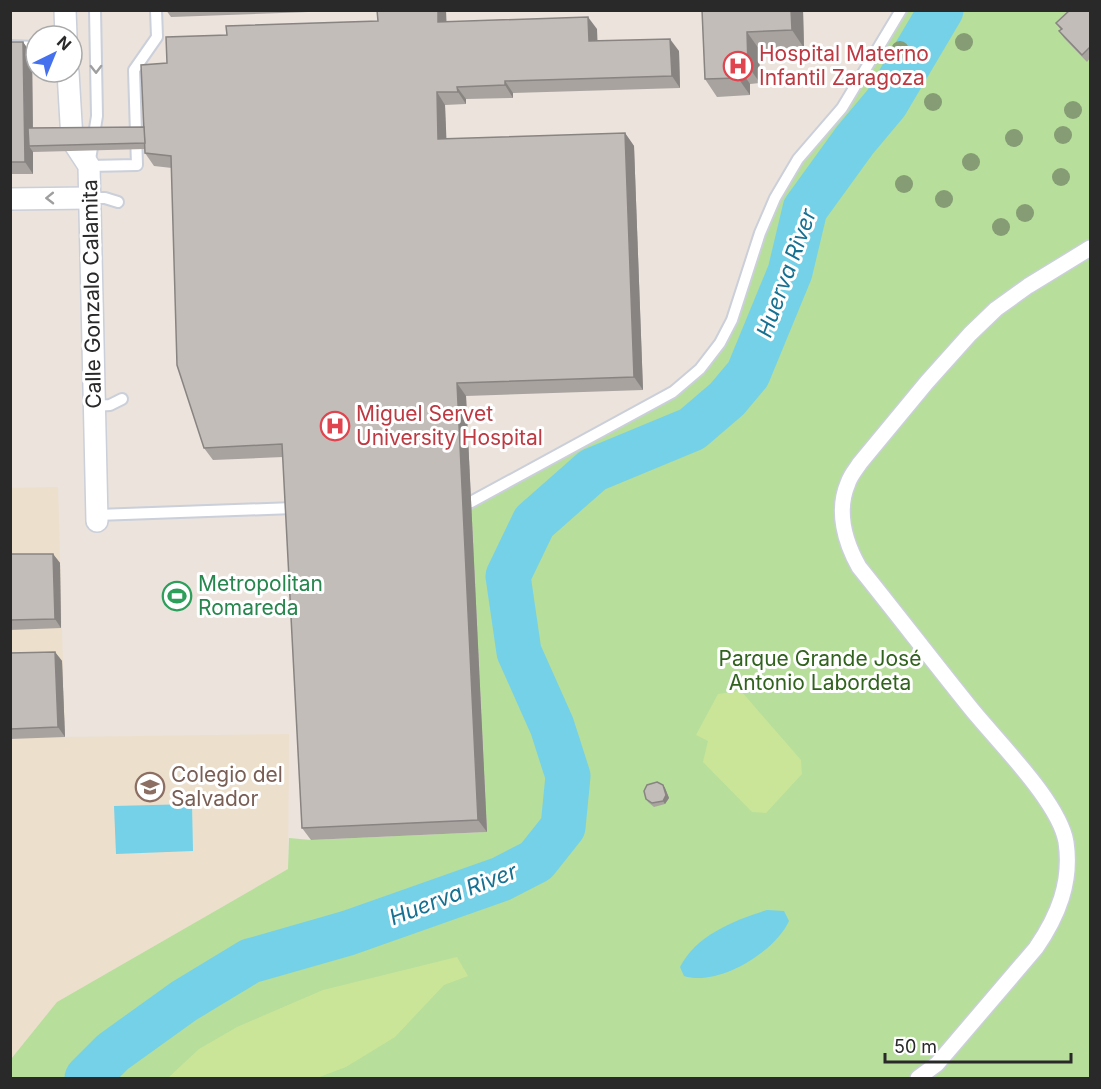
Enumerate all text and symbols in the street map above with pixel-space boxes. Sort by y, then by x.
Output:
north arrow [24,24,84,84]
text: N [53,32,76,55]
place label: Hospital Materno Infantil Zaragoza [759,41,929,90]
hospital icon: Hospital Materno Infantil Zaragoza [722,50,754,82]
one-way arrow [90,64,102,73]
street label: Calle Gonzalo Calamita [77,179,106,409]
one-way arrow [46,192,55,204]
water label: Huerva River [751,205,821,341]
place label: Miguel Servet University Hospital [356,401,543,450]
hospital icon: Miguel Servet University Hospital [319,410,351,442]
place label: Metropolitan Romareda [198,571,323,620]
sports icon: Metropolitan Romareda [161,580,193,612]
park label: Parque Grande José Antonio Labordeta [719,646,921,695]
place label: Colegio del Salvador [171,762,283,811]
school or university icon: Colegio del Salvador [134,771,166,803]
water label: Huerva River [385,857,521,930]
scale bar [885,1026,1071,1064]
text: 50 m [894,1036,937,1057]

